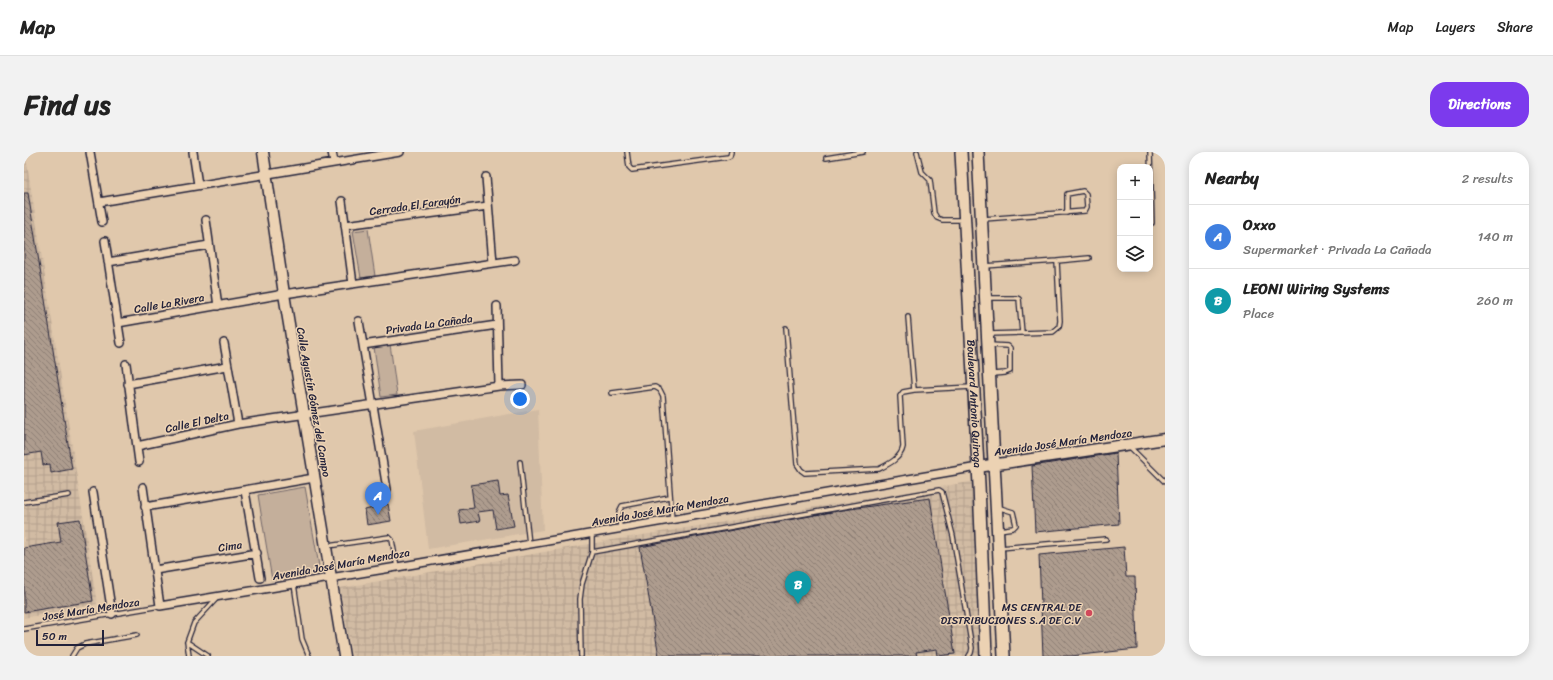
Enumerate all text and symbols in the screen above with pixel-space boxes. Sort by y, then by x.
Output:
text: Map [20,11,55,44]
text: Map [1388,15,1413,40]
text: Layers [1435,15,1475,40]
text: Share [1497,15,1533,40]
text: Find us [24,80,111,129]
button: Directions [1430,82,1529,127]
text: Nearby [1205,163,1259,193]
map controls [1117,164,1153,272]
button: + [1117,164,1153,200]
text: 2 results [1462,167,1513,190]
street label: Cerrada El Farayón [368,190,462,221]
button: − [1117,200,1153,236]
text: Oxxo [1243,212,1276,238]
text: A [1214,225,1222,248]
text: 140 m [1478,225,1513,248]
button: layers [1117,236,1153,272]
text: Supermarket · Privada La Cañada [1243,238,1432,261]
text: LEONI Wiring Systems [1243,276,1389,302]
street label: Calle La Rivera [132,288,206,319]
text: B [1214,289,1222,312]
text: 260 m [1477,289,1513,312]
text: Place [1243,302,1274,325]
street label: Privada La Cañada [384,309,474,340]
street label: Calle Agustín Gómez del Campo [291,326,336,479]
street label: Boulevard Antonio Quiroga [961,339,987,469]
your location [510,389,530,409]
street label: Calle El Delta [164,406,231,438]
street label: Avenida José María Mendoza [992,423,1134,462]
pin: A [365,482,391,515]
street label: Avenida José María Mendoza [589,489,731,532]
street label: Cima [217,535,244,558]
street label: Avenida José María Mendoza [270,543,412,586]
pin: B [785,571,811,604]
street label: José María Mendoza [40,592,141,627]
place label: MS CENTRAL DE DISTRIBUCIONES S.A DE C.V [941,598,1082,630]
marker: MS CENTRAL DE DISTRIBUCIONES S.A DE C.V [1084,608,1094,618]
text: 50 m [42,627,67,646]
scale bar [36,628,104,647]

